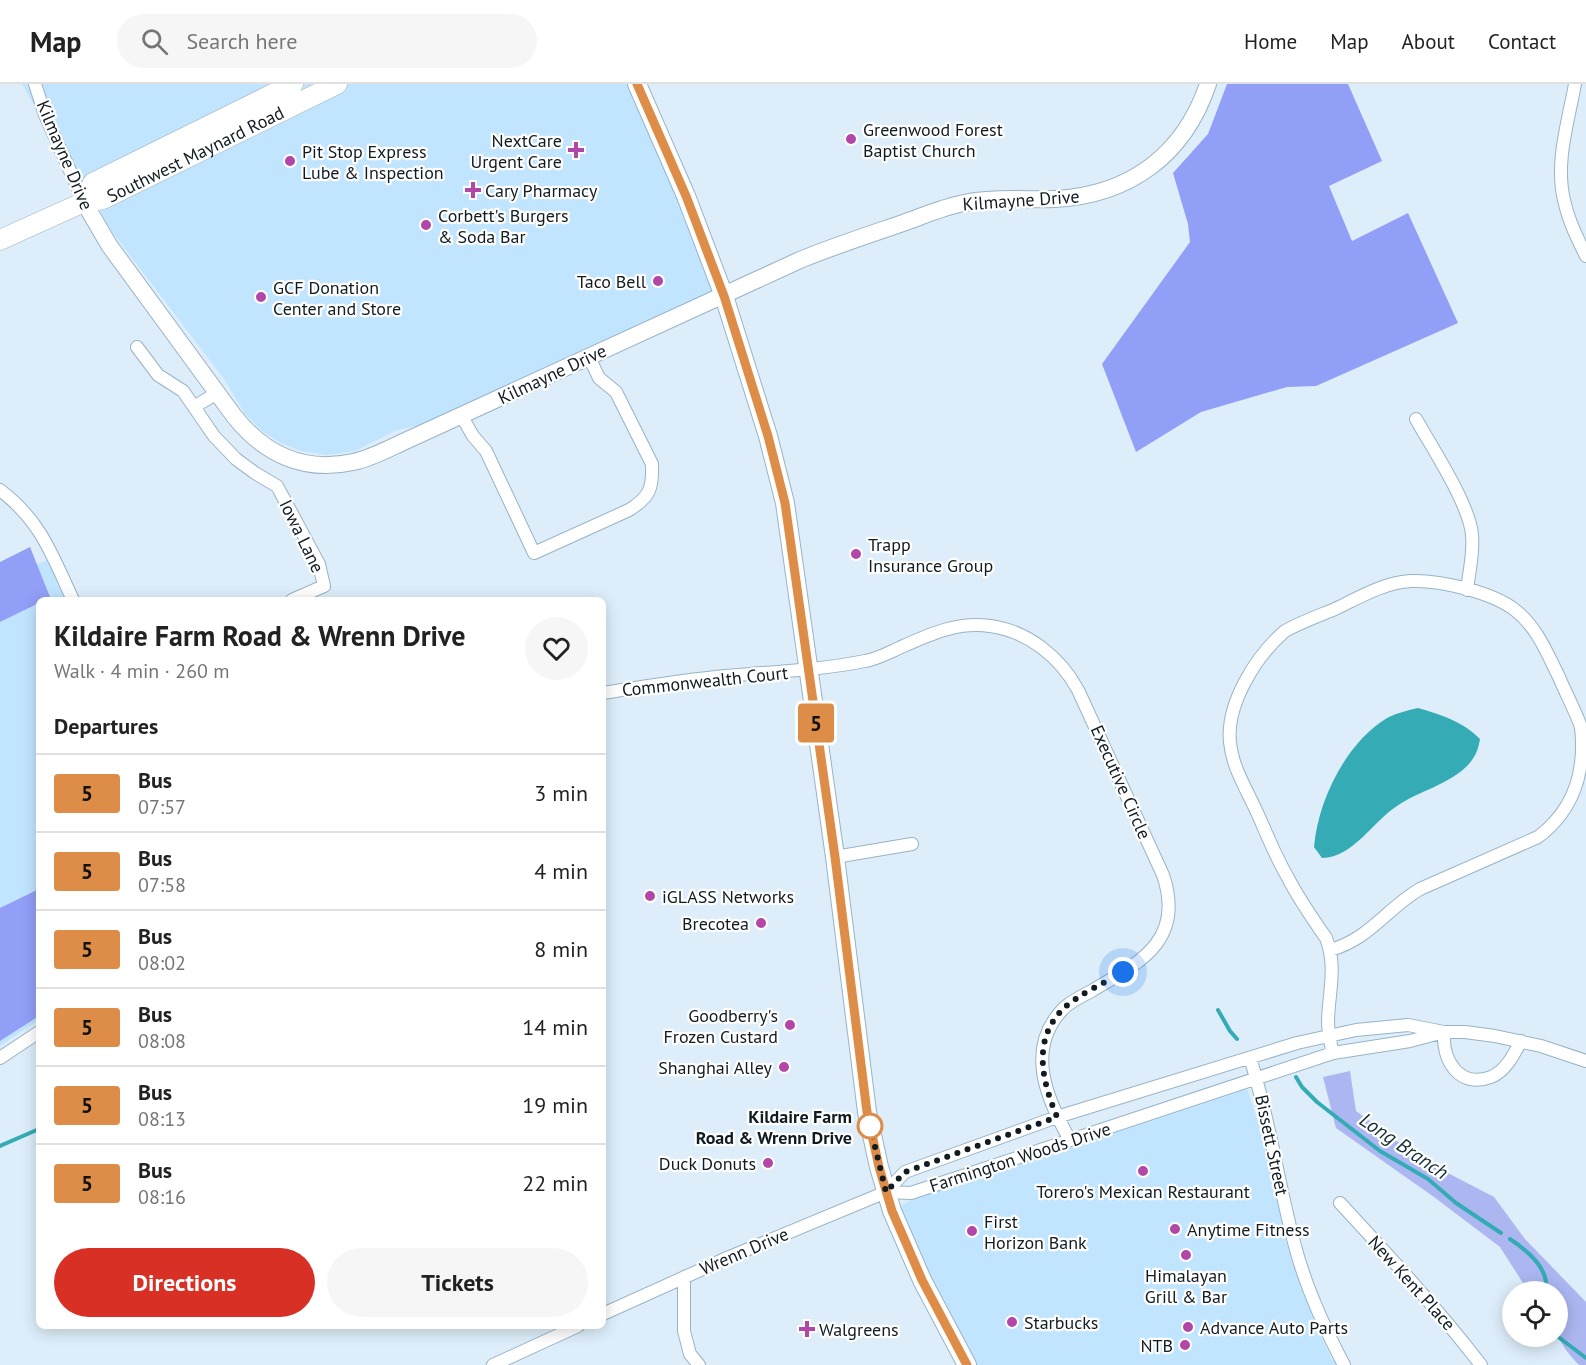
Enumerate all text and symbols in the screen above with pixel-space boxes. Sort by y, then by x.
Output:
search box [117,14,537,68]
text: Map [30,23,81,60]
icon: search [138,25,171,58]
text: Search here [186,27,297,55]
text: Home [1244,28,1297,55]
text: Map [1330,28,1369,55]
text: About [1402,28,1455,55]
text: Contact [1488,28,1556,55]
street label: Kilmayne Drive [32,97,98,213]
street label: Southwest Maynard Road [103,100,288,207]
place label: Greenwood Forest Baptist Church [863,118,1003,162]
place label: NextCare Urgent Care [470,129,562,173]
marker: Greenwood Forest Baptist Church [844,132,858,146]
place label: Pit Stop Express Lube & Inspection [302,140,444,184]
marker: NextCare Urgent Care [567,141,585,159]
marker: Pit Stop Express Lube & Inspection [283,154,297,168]
place label: Cary Pharmacy [485,179,598,202]
marker: Cary Pharmacy [466,183,480,197]
street label: Kilmayne Drive [962,184,1080,216]
place label: Corbett's Burgers & Soda Bar [438,204,569,248]
marker: Corbett's Burgers & Soda Bar [419,218,433,232]
place label: Taco Bell [577,270,647,293]
marker: Taco Bell [651,274,665,288]
place label: GCF Donation Center and Store [273,276,401,320]
marker: GCF Donation Center and Store [254,290,268,304]
street label: Kilmayne Drive [494,339,610,409]
street label: Iowa Lane [274,496,330,576]
place label: Trapp Insurance Group [868,533,993,577]
marker: Trapp Insurance Group [849,547,863,561]
text: Kildaire Farm Road & Wrenn Drive [54,617,465,654]
button: heart [525,617,588,680]
text: Walk · 4 min · 260 m [54,658,230,684]
street label: Commonwealth Court [621,661,789,701]
line badge: 5 [796,704,836,742]
text: 5 [810,710,822,737]
text: Departures [54,712,158,740]
street label: Executive Circle [1086,721,1156,843]
text: Bus [138,766,172,794]
text: 3 min [534,779,588,807]
text: 5 [81,780,93,807]
text: 07:57 [138,794,186,820]
text: Bus [138,844,172,872]
text: 4 min [534,857,588,885]
text: 5 [81,858,93,885]
text: 07:58 [138,872,186,898]
place label: iGLASS Networks [662,885,794,908]
marker: iGLASS Networks [643,889,657,903]
place label: Brecotea [682,912,749,935]
marker: Brecotea [754,916,768,930]
text: Bus [138,922,172,950]
text: 8 min [534,935,588,963]
text: 5 [81,936,93,963]
text: 08:02 [138,950,186,976]
your location [1108,957,1138,987]
text: Bus [138,1000,172,1028]
place label: Goodberry's Frozen Custard [664,1004,778,1048]
text: 14 min [522,1013,588,1041]
text: 5 [81,1014,93,1041]
marker: Goodberry's Frozen Custard [783,1018,797,1032]
text: 08:08 [138,1028,186,1054]
place label: Shanghai Alley [658,1056,773,1079]
marker: Shanghai Alley [777,1060,791,1074]
text: Bus [138,1078,172,1106]
text: 19 min [522,1091,588,1119]
text: 5 [81,1092,93,1119]
street label: Bissett Street [1250,1092,1294,1198]
place label: Kildaire Farm Road & Wrenn Drive [696,1105,852,1149]
text: 08:13 [138,1106,186,1132]
water label: Long Branch [1355,1107,1453,1185]
marker: Kildaire Farm Road & Wrenn Drive [857,1113,883,1139]
street label: Farmington Woods Drive [927,1117,1113,1197]
place label: Duck Donuts [659,1152,756,1175]
text: Bus [138,1156,172,1184]
marker: Duck Donuts [761,1156,775,1170]
marker: Torero's Mexican Restaurant [1136,1164,1150,1178]
text: 22 min [522,1169,588,1197]
text: 5 [81,1170,93,1197]
place label: Torero's Mexican Restaurant [1036,1180,1250,1203]
text: 08:16 [138,1184,186,1210]
place label: First Horizon Bank [984,1210,1087,1254]
place label: Anytime Fitness [1187,1218,1310,1241]
street label: Wrenn Drive [696,1222,792,1280]
marker: Anytime Fitness [1168,1222,1182,1236]
marker: First Horizon Bank [965,1224,979,1238]
street label: New Kent Place [1363,1231,1461,1335]
button: Directions [54,1248,315,1317]
button: Tickets [327,1248,588,1317]
marker: Himalayan Grill & Bar [1179,1248,1193,1262]
place label: Himalayan Grill & Bar [1145,1264,1227,1308]
map controls [1502,1281,1568,1347]
button: locate [1502,1281,1568,1347]
place label: Starbucks [1024,1311,1098,1334]
marker: Starbucks [1005,1315,1019,1329]
place label: Advance Auto Parts [1200,1316,1348,1339]
place label: Walgreens [819,1318,899,1341]
marker: Advance Auto Parts [1181,1320,1195,1334]
marker: Walgreens [800,1322,814,1336]
place label: NTB [1140,1334,1173,1357]
marker: NTB [1178,1338,1192,1352]

